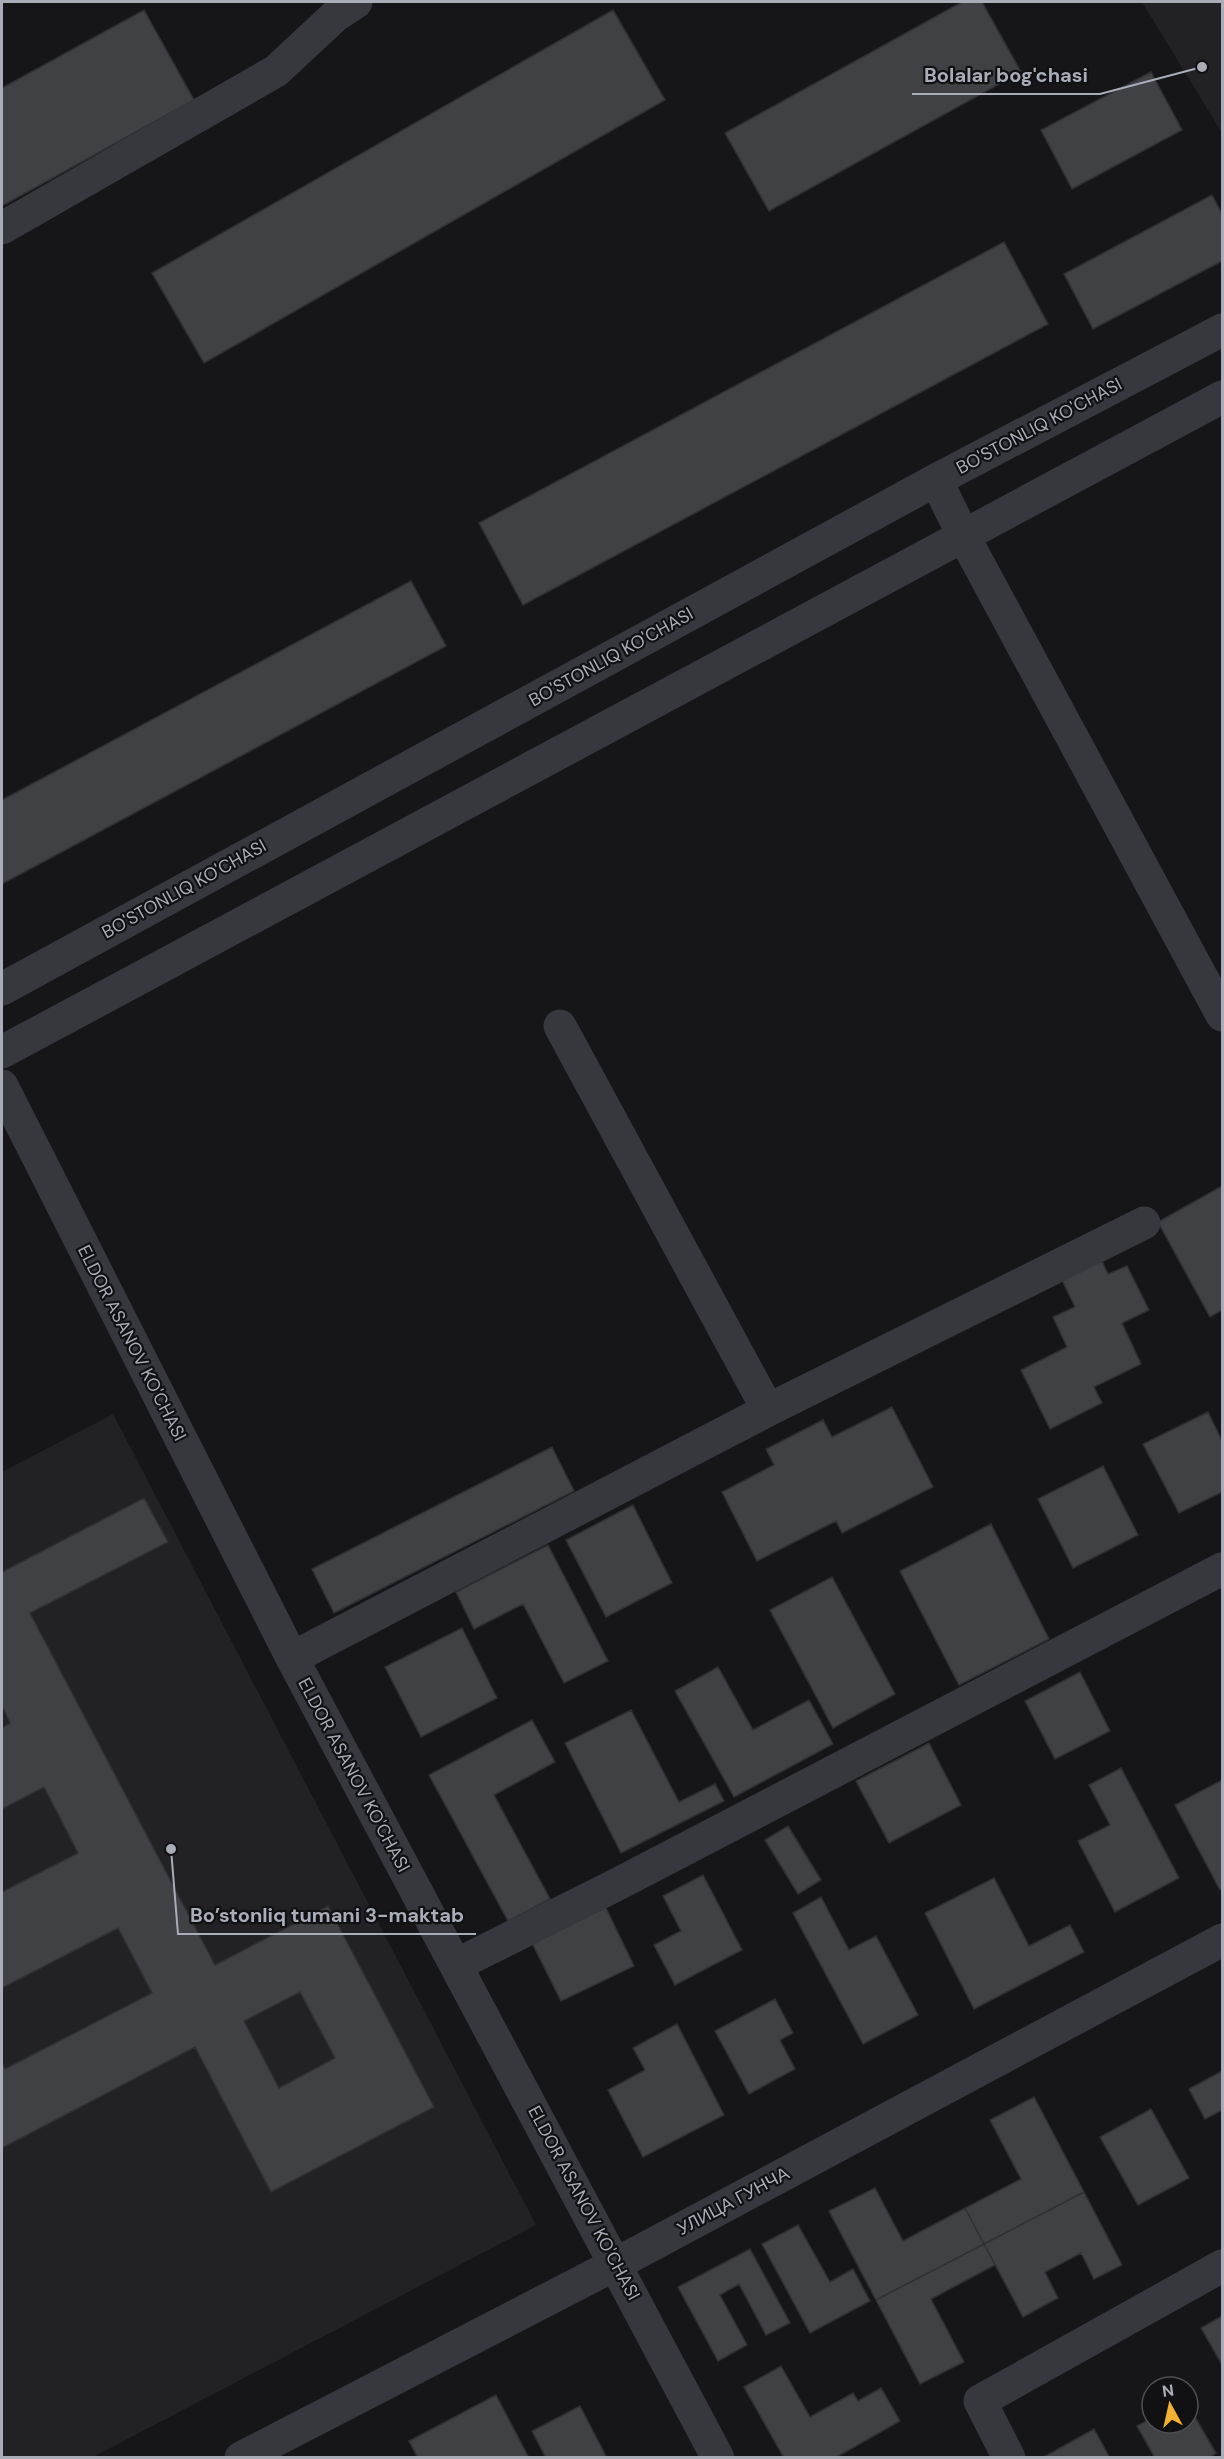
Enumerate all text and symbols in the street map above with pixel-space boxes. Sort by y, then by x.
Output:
callout: Bolalar bog'chasi [912,56,1100,94]
text: Bolalar bog'chasi [924,62,1088,88]
street label: BO'STONLIQ KO'CHASI [952,372,1126,480]
street label: BO'STONLIQ KO'CHASI [525,602,697,712]
street label: BO'STONLIQ KO'CHASI [98,834,270,944]
street label: ELDOR ASANOV KO'CHASI [72,1241,192,1445]
street label: ELDOR ASANOV KO'CHASI [292,1674,416,1876]
callout: Bo’stonliq tumani 3-maktab [178,1896,476,1934]
text: Bo’stonliq tumani 3-maktab [190,1902,464,1928]
street label: ELDOR ASANOV KO'CHASI [522,2102,646,2304]
street label: УЛИЦА ГУНЧА [673,2161,793,2241]
north arrow [1140,2375,1200,2435]
text: N [1161,2379,1175,2402]

